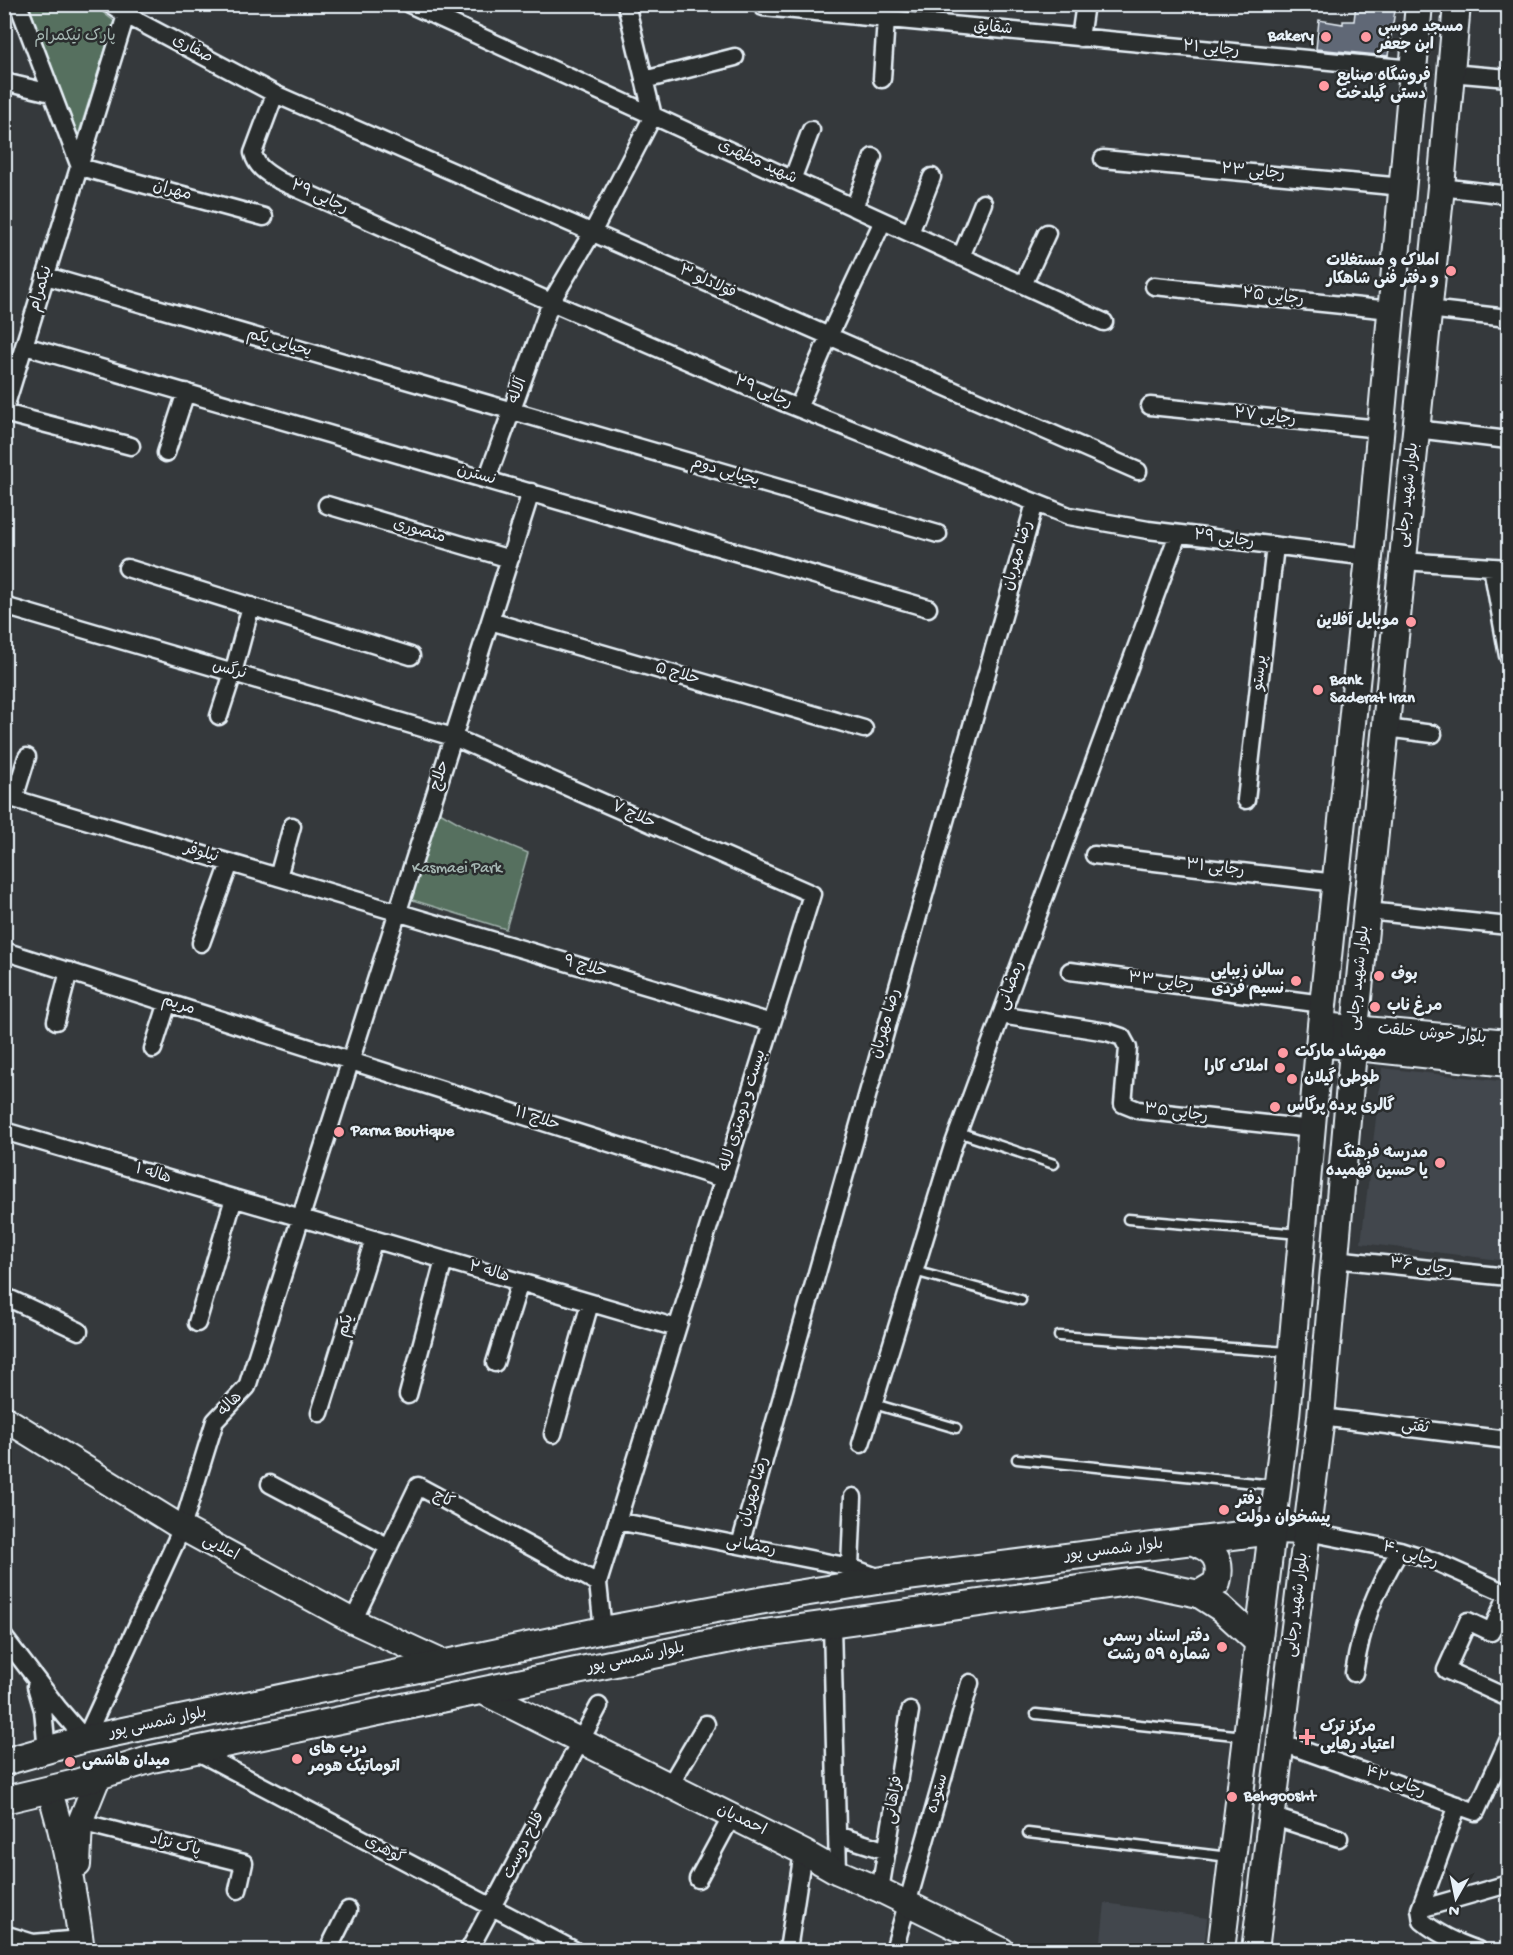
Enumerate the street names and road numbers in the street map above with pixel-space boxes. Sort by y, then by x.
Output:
street label: شقایق [973,18,1013,40]
street label: صفاری [168,31,216,69]
street label: رجایی ۲۱ [1182,38,1240,62]
street label: شهید مطهری [714,136,800,190]
street label: رجایی ۲۳ [1220,161,1286,185]
street label: رجایی ۲۹ [287,177,351,219]
street label: مهران [150,178,194,206]
street label: فولادلو ۳ [676,262,738,304]
street label: نیکمرام [26,264,58,314]
street label: رجایی ۲۵ [1241,285,1305,311]
street label: یحیایی یکم [244,326,314,362]
street label: رجایی ۲۹ [731,372,795,414]
street label: آلاله [505,374,533,407]
street label: رجایی ۲۷ [1233,405,1297,431]
street label: بلوار شهید رجایی [1394,442,1424,548]
street label: یحیایی دوم [689,454,761,492]
street label: نسترن [454,461,498,491]
street label: منصوری [391,515,447,549]
street label: رضا مهربان [1000,519,1038,593]
street label: رجایی ۲۹ [1193,527,1255,553]
street label: نرگس [210,654,249,685]
street label: پرستو [1250,654,1272,693]
street label: حلاج ۵ [652,660,702,690]
street label: حلاج [427,758,455,794]
street label: حلاج ۷ [608,798,658,834]
street label: نیلوفر [180,839,220,868]
street label: رجایی ۳۱ [1185,856,1245,882]
street label: بلوار شهید رجایی [1345,925,1375,1031]
street label: حلاج ۹ [561,953,609,983]
street label: رمضانی [994,959,1030,1013]
street label: رجایی ۳۳ [1127,970,1195,996]
street label: رضا مهربان [868,987,906,1061]
street label: مریم [159,992,197,1020]
street label: بلوار خوش خلقت [1377,1021,1487,1049]
street label: بیست و دومتری لاله [716,1048,772,1174]
street label: رجایی ۳۵ [1143,1101,1209,1127]
street label: حلاج ۱۱ [512,1104,562,1136]
street label: هاله ۱ [133,1161,173,1189]
street label: رجایی ۳۶ [1389,1255,1453,1281]
street label: هاله ۲ [466,1258,512,1288]
street label: یکم [335,1312,359,1340]
street label: هاله [215,1389,247,1421]
street label: ثقتی [1400,1417,1431,1439]
street label: رضا مهربان [736,1455,774,1529]
street label: کاج [429,1487,457,1513]
street label: اعلایی [199,1532,241,1566]
street label: رمضانی [724,1533,778,1561]
street label: بلوار شمسی پور [1062,1536,1164,1567]
street label: رجایی ۴۰ [1380,1539,1440,1573]
street label: بلوار شهید رجایی [1282,1552,1314,1658]
street label: بلوار شمسی پور [584,1639,687,1679]
street label: بلوار شمسی پور [106,1704,209,1744]
street label: رجایی ۴۲ [1362,1763,1428,1803]
street label: ستوده [924,1772,954,1816]
street label: فراهانی [882,1774,908,1826]
street label: احمدیان [713,1801,769,1841]
street label: فلاح دوست [500,1809,550,1883]
street label: گوهری [361,1830,409,1869]
street label: پاک نژاد [148,1831,202,1861]

